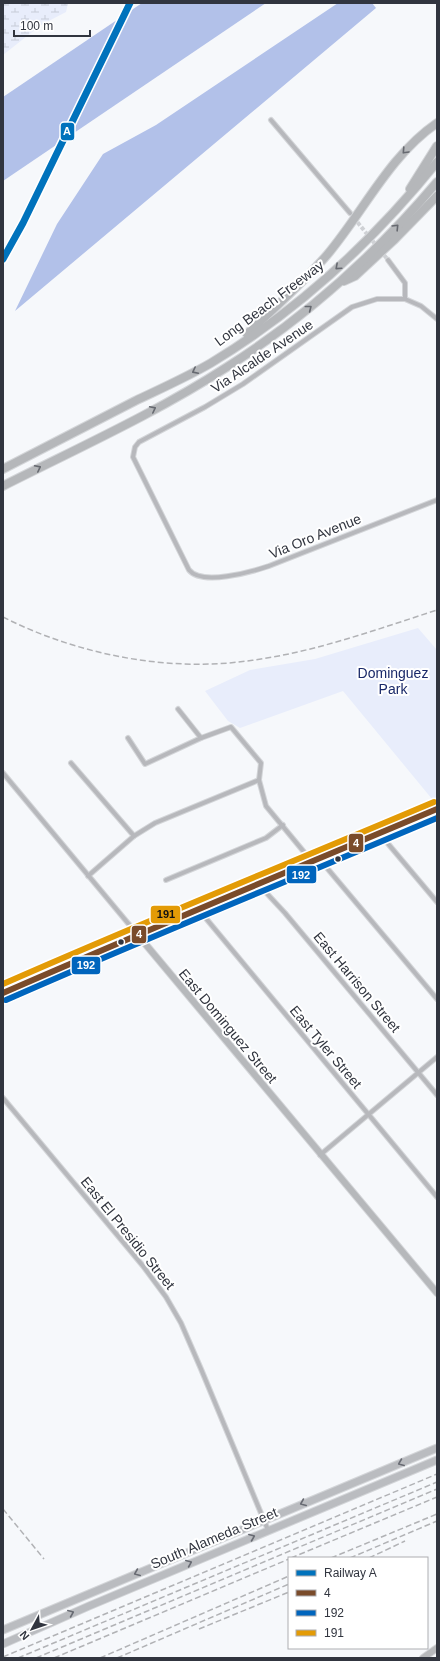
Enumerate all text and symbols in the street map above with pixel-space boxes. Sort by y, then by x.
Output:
scale bar [14,12,90,38]
text: 100 m [20,19,53,33]
line badge: A [60,122,75,141]
text: A [63,125,71,137]
one-way arrow [402,146,409,154]
one-way arrow [391,224,399,232]
street label: Long Beach Freeway [211,257,327,349]
one-way arrow [335,262,342,269]
one-way arrow [304,305,311,312]
street label: Via Alcalde Avenue [208,316,316,396]
one-way arrow [192,366,199,374]
one-way arrow [149,406,157,414]
one-way arrow [33,466,41,473]
street label: Via Oro Avenue [267,510,363,562]
park label: Dominguez Park [358,665,428,697]
line badge: 4 [348,833,364,853]
text: 4 [353,837,360,849]
unlabelled marker [333,854,343,864]
line badge: 192 [286,865,317,884]
text: 192 [292,869,310,881]
line badge: 191 [150,905,181,924]
text: 191 [157,908,175,920]
line badge: 4 [131,925,147,944]
text: 4 [136,928,143,940]
street label: East Harrison Street [310,929,404,1036]
unlabelled marker [116,937,126,947]
line badge: 192 [71,956,101,975]
text: 192 [77,959,95,971]
street label: East Dominguez Street [176,966,280,1086]
street label: East Tyler Street [287,1002,365,1092]
street label: East El Presidio Street [78,1174,178,1293]
one-way arrow [397,1458,404,1466]
one-way arrow [300,1498,307,1506]
street label: South Alameda Street [148,1504,280,1572]
one-way arrow [247,1534,255,1542]
legend [288,1557,428,1649]
one-way arrow [185,1560,192,1568]
text: Railway A [324,1566,377,1580]
one-way arrow [134,1568,141,1576]
text: 4 [324,1586,331,1600]
text: 192 [324,1606,344,1620]
north arrow [12,1609,52,1649]
one-way arrow [67,1610,74,1618]
text: 191 [324,1626,344,1640]
text: N [17,1628,31,1642]

